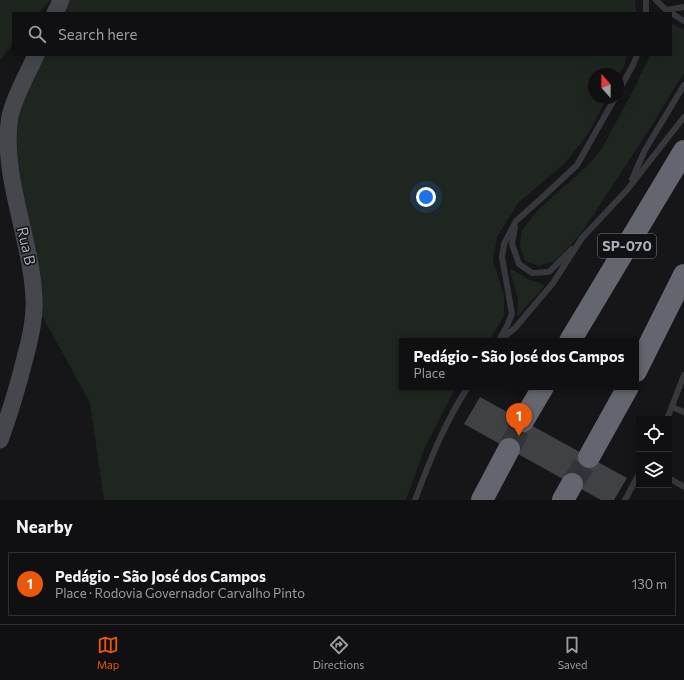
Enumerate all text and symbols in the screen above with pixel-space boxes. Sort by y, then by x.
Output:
search box [12,12,672,56]
icon: search [26,23,48,45]
text: Search here [58,25,137,43]
north arrow [588,68,624,104]
your location [416,187,436,207]
street label: Rua B [14,225,40,267]
road number: SP-070 [598,234,656,258]
popup [399,338,639,390]
text: Pedágio - São José dos Campos [414,347,624,365]
text: Place [414,365,445,381]
pin: 1 [506,403,532,436]
map controls [636,416,672,488]
button: locate [636,416,672,452]
button: layers [636,452,672,488]
text: Nearby [16,516,73,537]
text: Pedágio - São José dos Campos [55,567,266,585]
text: 1 [27,576,33,592]
text: 130 m [632,576,667,592]
text: Place · Rodovia Governador Carvalho Pinto [55,585,305,601]
tab: Map [97,634,119,671]
tab: Directions [313,634,364,671]
tab: Saved [558,634,587,671]

